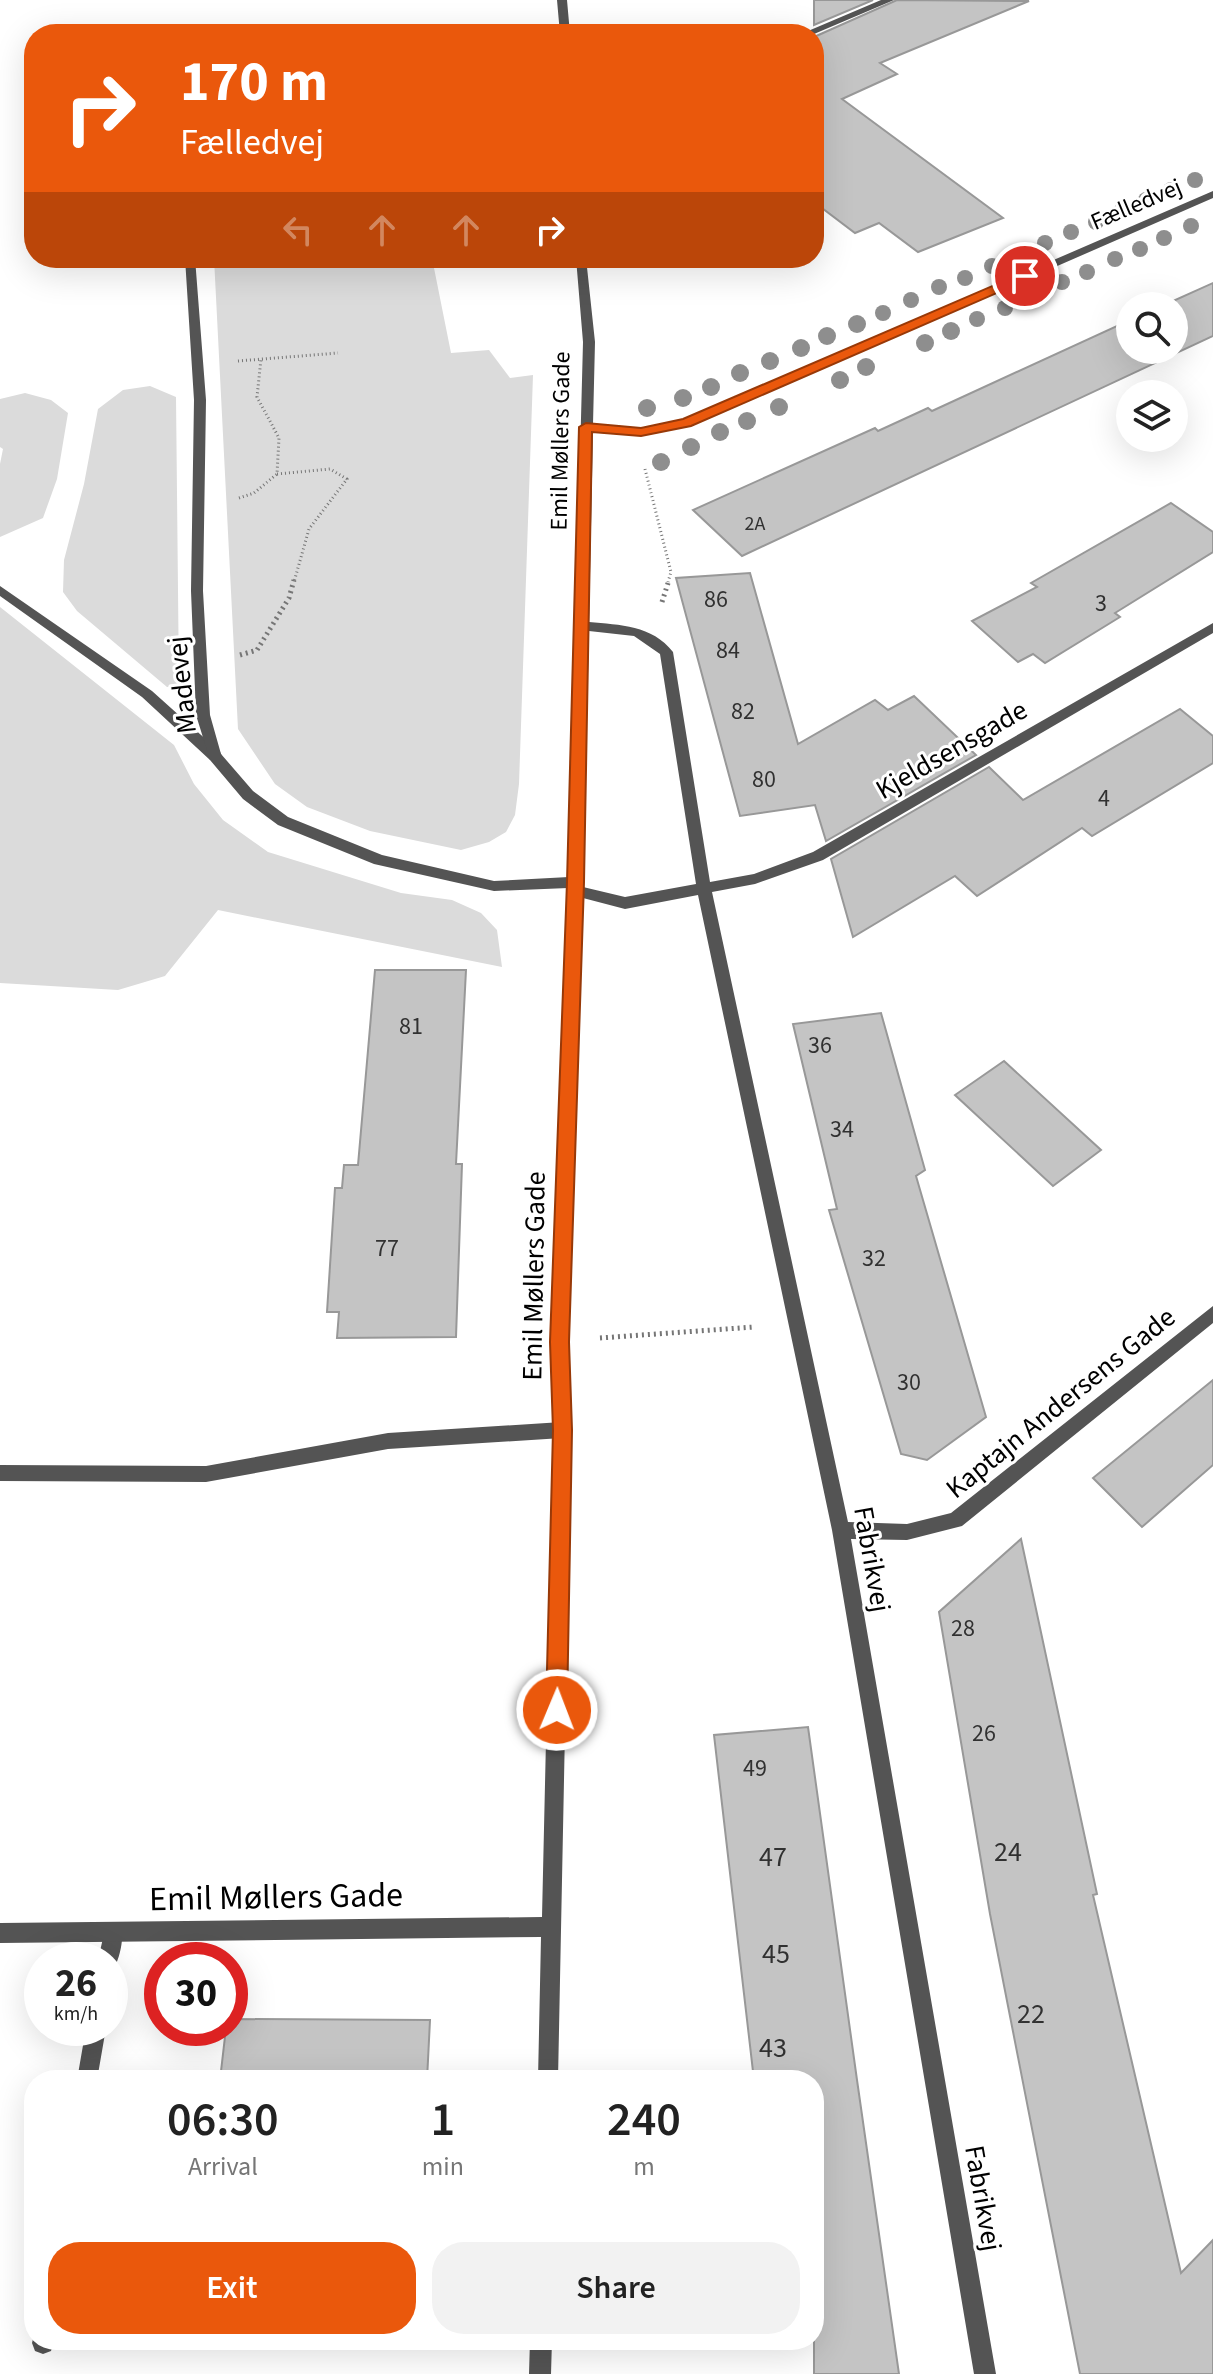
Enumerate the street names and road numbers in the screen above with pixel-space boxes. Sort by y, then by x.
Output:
street label: Fælledvej [1085,170,1187,239]
street label: Emil Møllers Gade [541,351,580,531]
street label: Madevej [157,634,207,736]
street label: Kjeldsensgade [868,690,1035,810]
street label: Emil Møllers Gade [512,1171,556,1381]
street label: Kaptajn Andersens Gade [937,1298,1184,1508]
street label: Fabrikvej [843,1503,901,1615]
street label: Emil Møllers Gade [149,1871,403,1924]
street label: Fabrikvej [954,2142,1012,2254]

